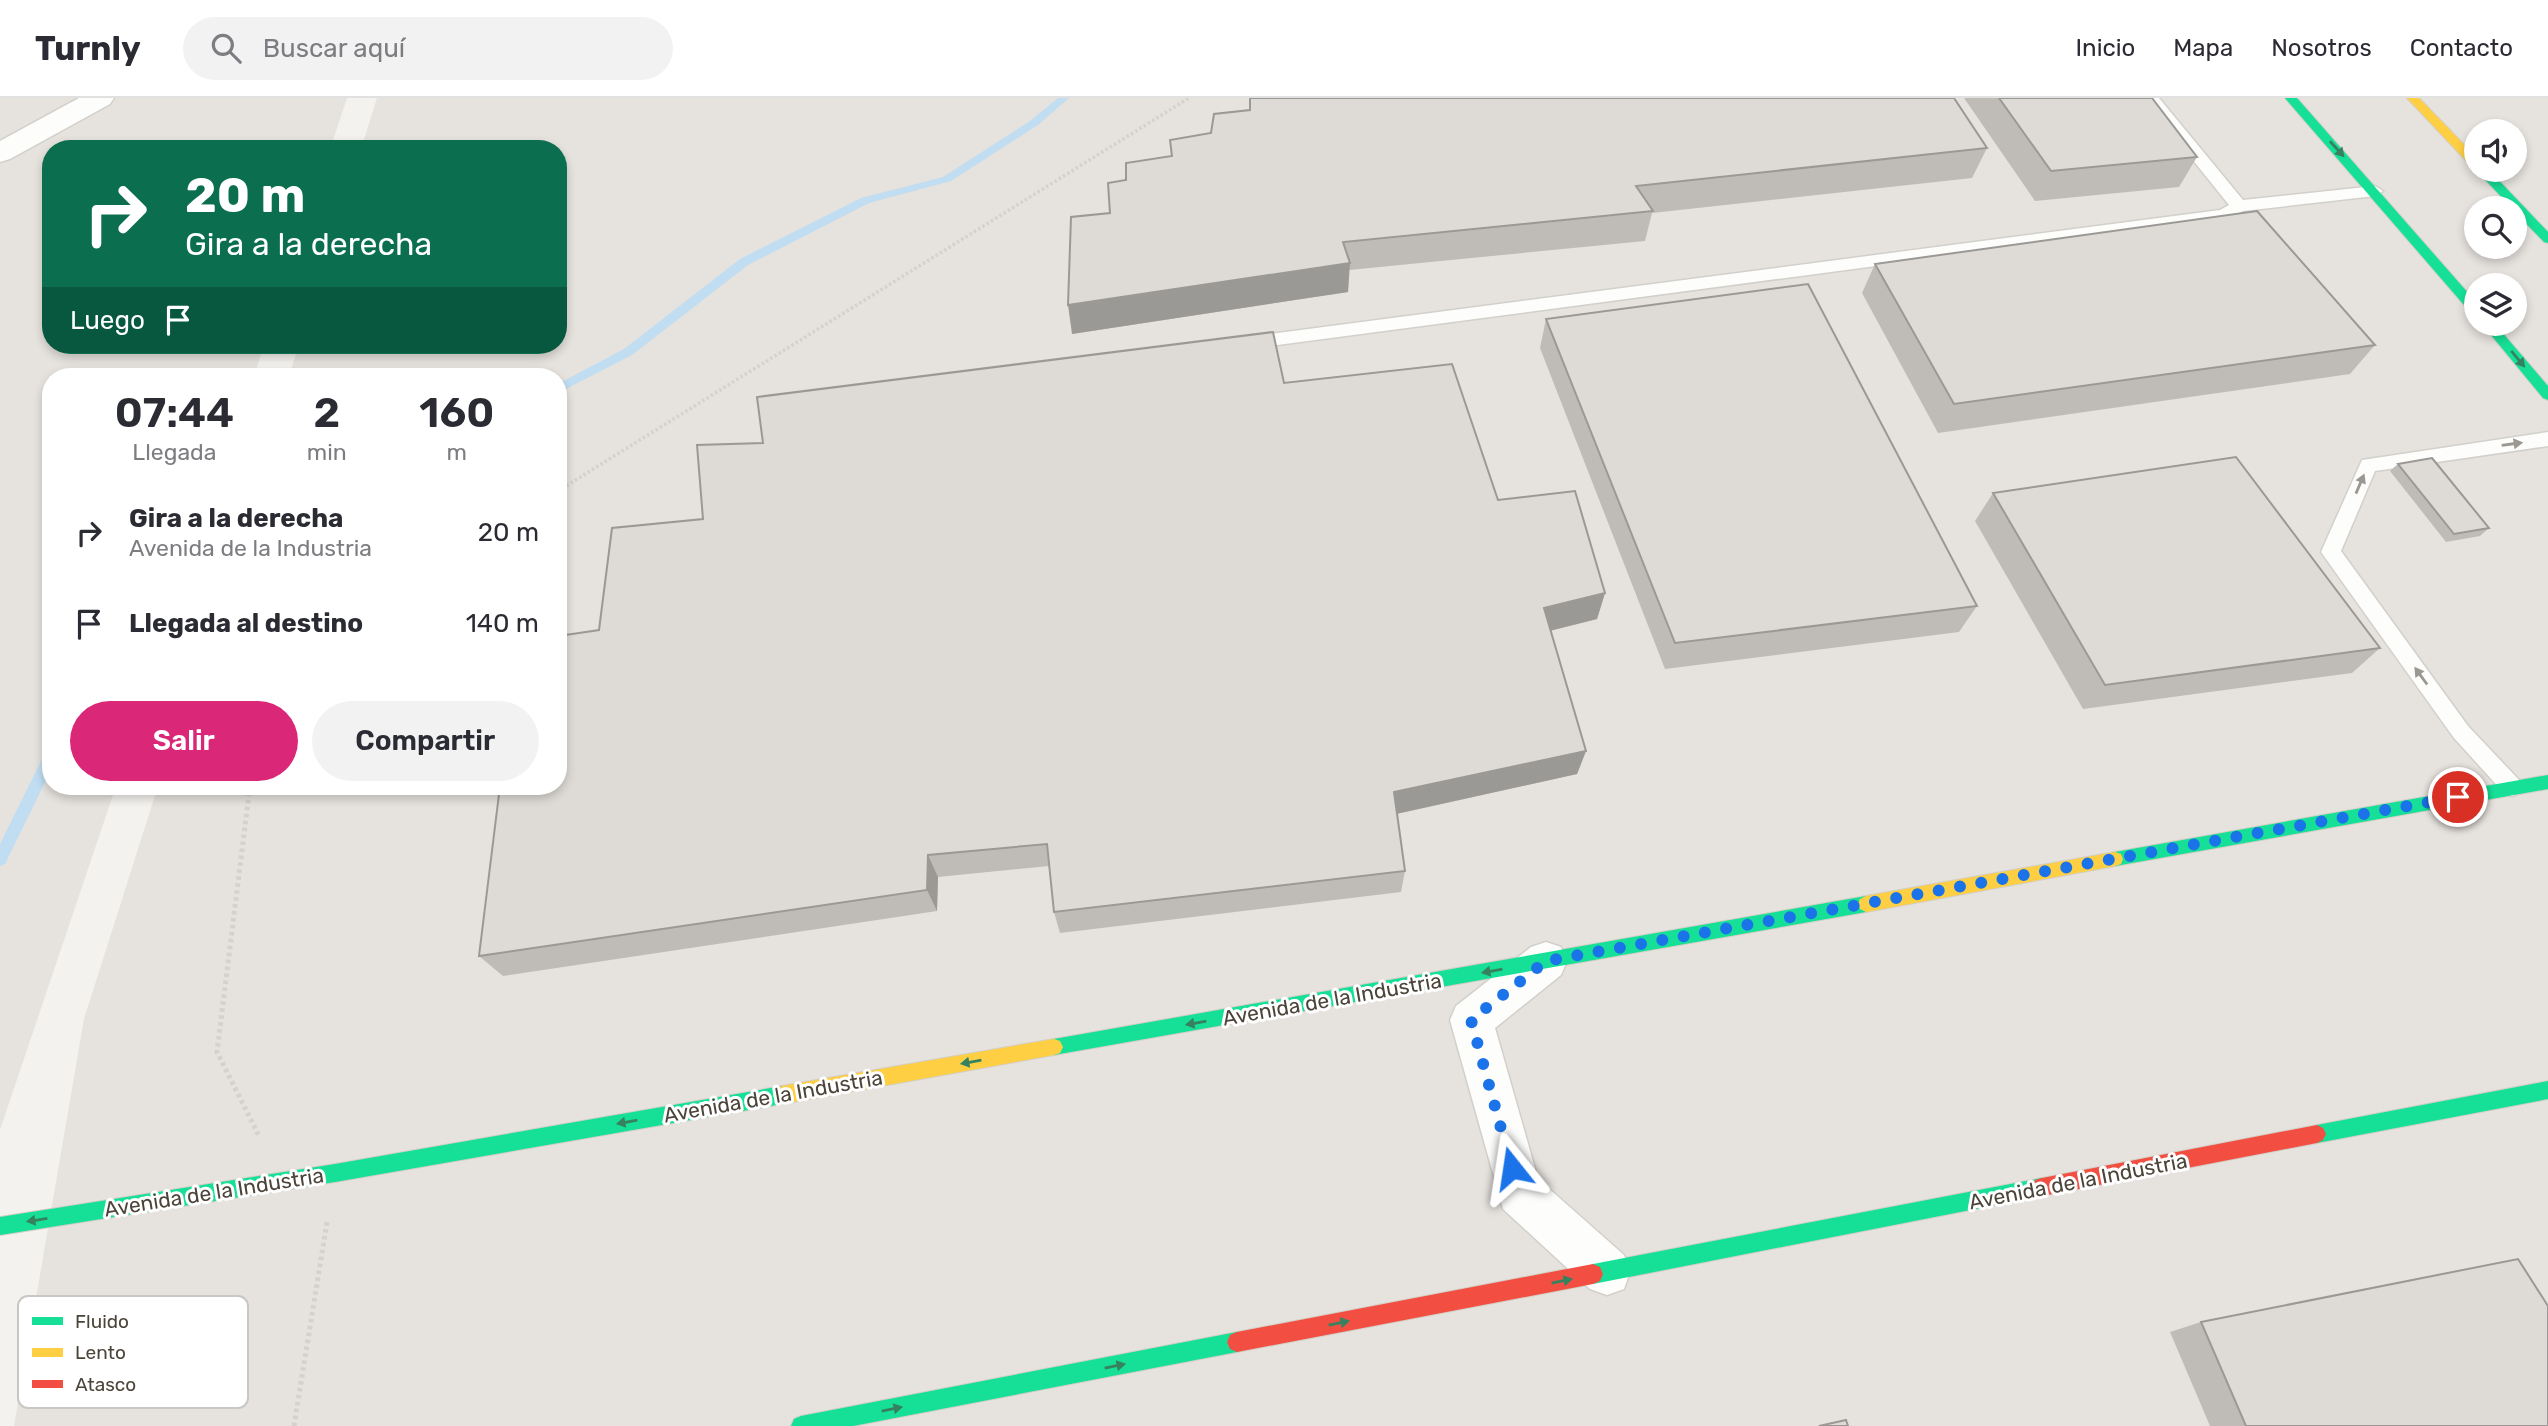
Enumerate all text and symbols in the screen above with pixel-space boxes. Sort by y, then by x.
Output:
search box [183,17,673,80]
text: Turnly [35,29,141,68]
icon: search [207,29,245,67]
text: Buscar aquí [263,33,405,64]
text: Inicio [2076,34,2135,62]
text: Mapa [2173,34,2233,62]
text: Nosotros [2271,34,2372,62]
text: Contacto [2410,34,2513,62]
map controls [2464,119,2527,336]
button: sound [2464,119,2527,182]
one-way arrow [2328,140,2344,157]
text: 20 m [185,166,306,224]
icon: right [70,168,161,259]
button: search [2464,196,2527,259]
text: Gira a la derecha [185,225,432,263]
button: layers [2464,273,2527,336]
icon: arrive [159,301,197,339]
text: Luego [70,305,145,336]
one-way arrow [2510,351,2525,368]
text: 07:44 [115,388,234,438]
text: 2 [313,388,340,438]
text: 160 [419,388,494,438]
text: Llegada [132,438,216,466]
text: min [307,438,347,466]
text: m [447,438,467,466]
one-way arrow [2501,439,2523,450]
one-way arrow [2354,474,2366,494]
text: Gira a la derecha [129,503,343,534]
icon: right [70,514,108,552]
text: 20 m [478,517,539,548]
text: Avenida de la Industria [129,534,372,562]
icon: arrive [70,605,108,643]
text: Llegada al destino [129,608,363,639]
text: 140 m [466,608,539,639]
one-way arrow [2414,667,2428,686]
button: Salir [70,701,298,781]
button: Compartir [312,701,539,781]
pin [2428,767,2488,827]
icon: arrive [2439,778,2477,816]
one-way arrow [1481,966,1503,977]
street label: Avenida de la Industria [1221,967,1443,1031]
one-way arrow [1184,1017,1206,1028]
one-way arrow [960,1057,982,1068]
street label: Avenida de la Industria [662,1064,884,1128]
one-way arrow [616,1117,638,1128]
position arrow [1475,1131,1549,1205]
street label: Avenida de la Industria [1967,1148,2189,1214]
street label: Avenida de la Industria [102,1162,326,1222]
one-way arrow [26,1215,48,1226]
one-way arrow [1551,1275,1573,1286]
legend [18,1296,248,1408]
text: Fluido [75,1310,129,1333]
one-way arrow [1328,1318,1350,1329]
text: Lento [75,1341,126,1364]
one-way arrow [1104,1360,1126,1371]
text: Atasco [75,1373,136,1396]
one-way arrow [881,1403,903,1414]

